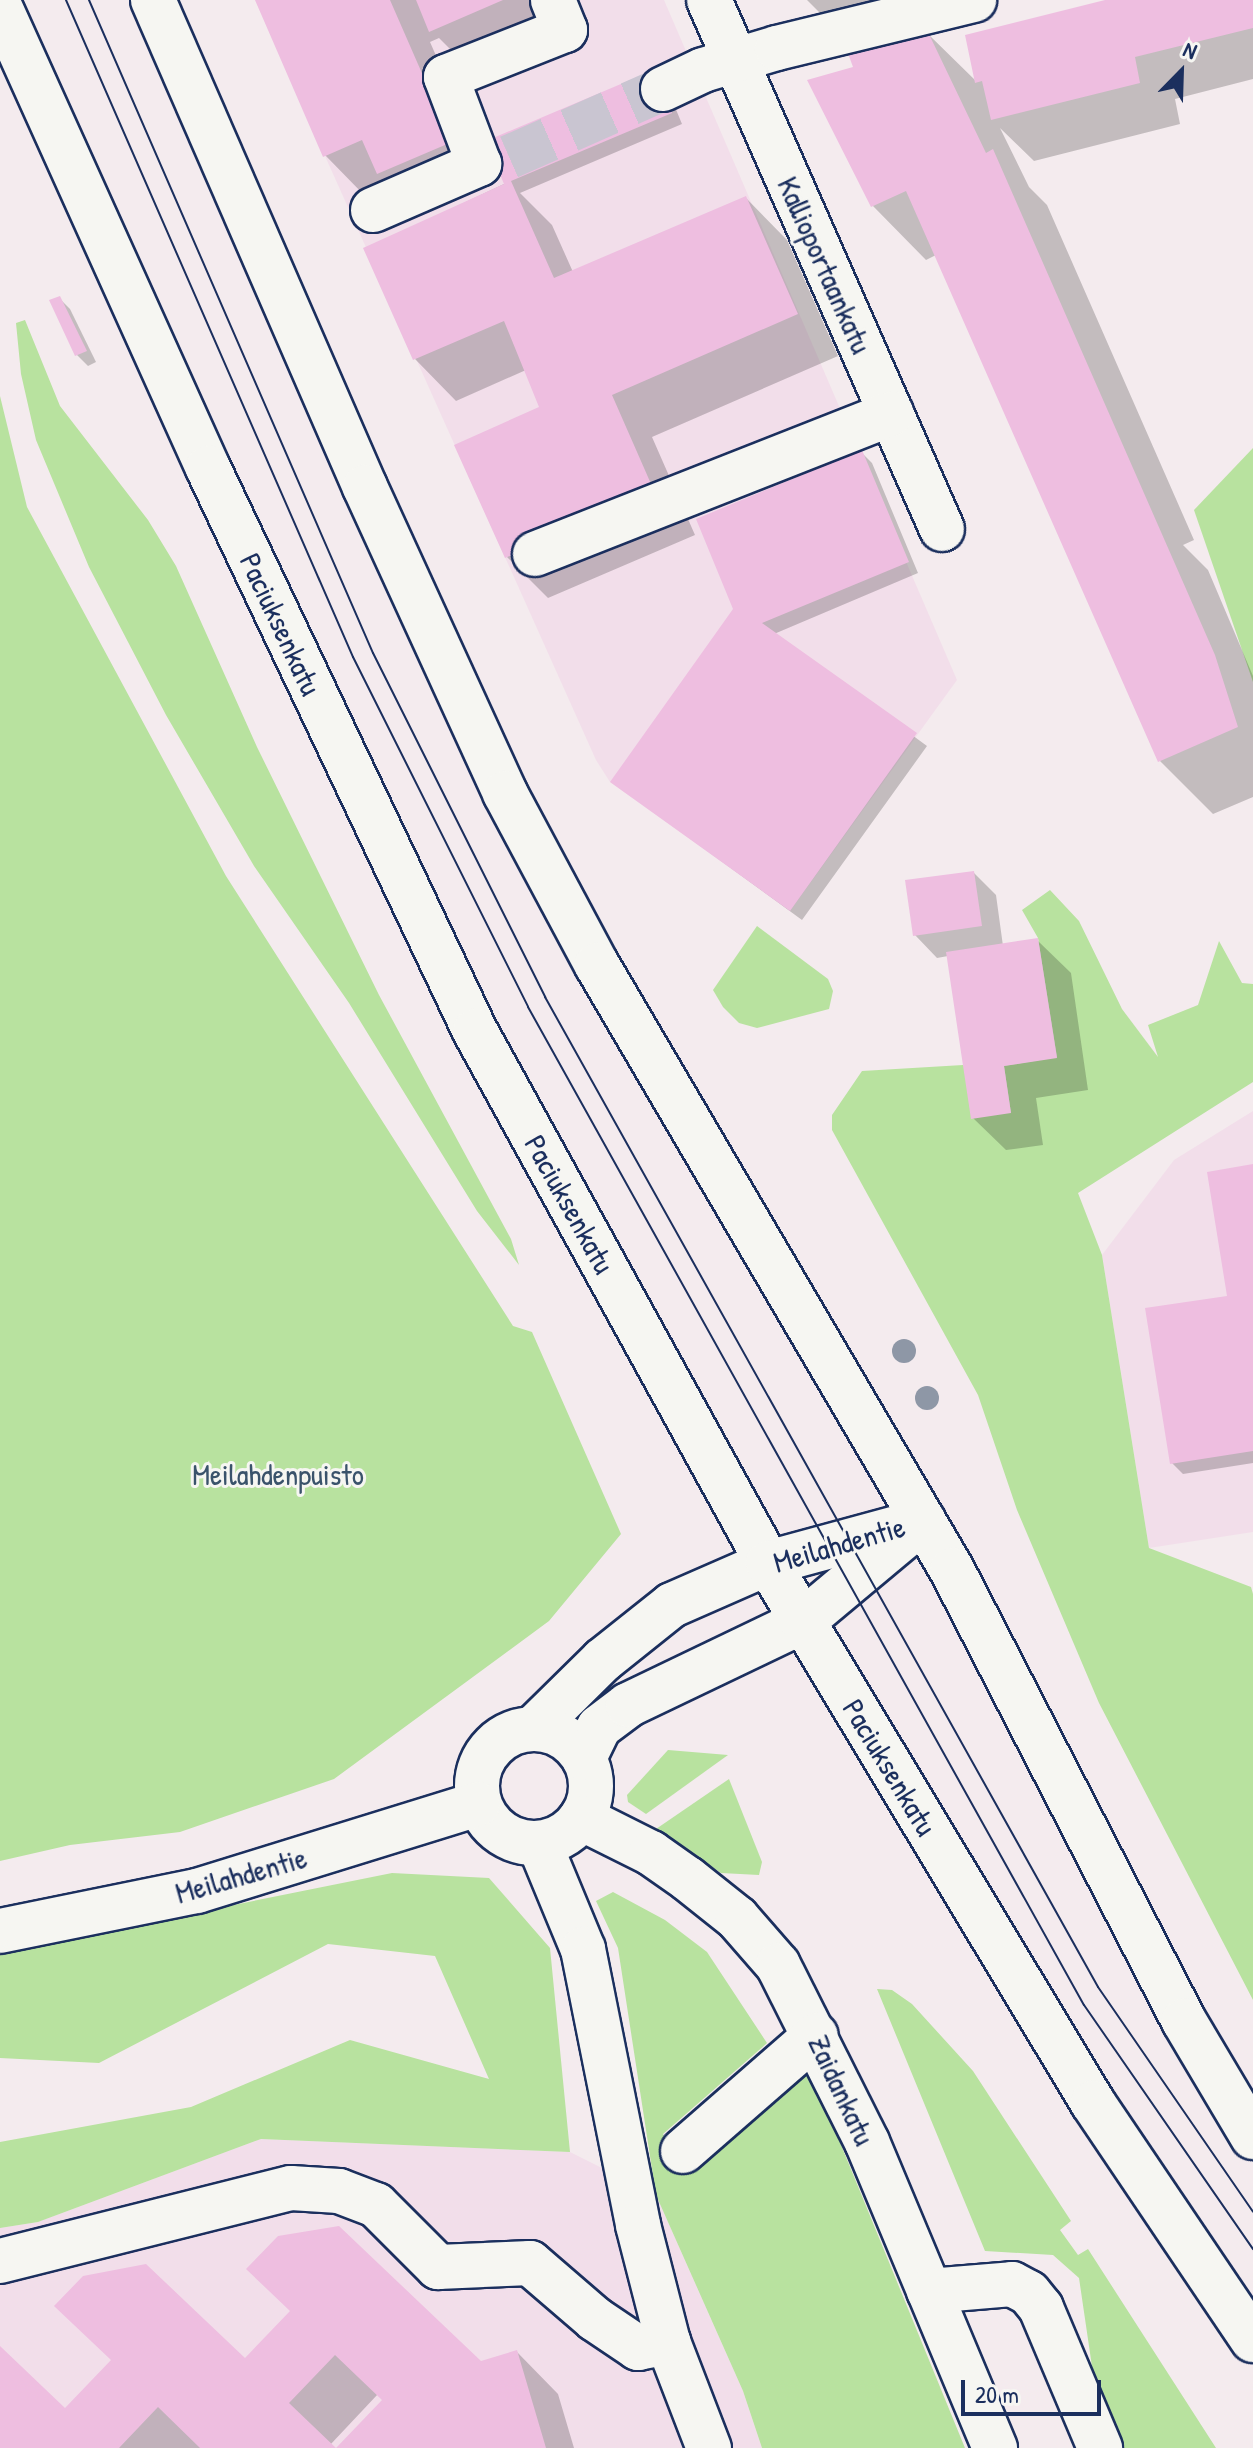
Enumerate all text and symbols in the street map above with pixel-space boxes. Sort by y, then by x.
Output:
north arrow [1141,32,1221,112]
text: N [1179,34,1202,66]
street label: Kallioportaankatu [770,171,880,359]
street label: Paciuksenkatu [232,547,330,701]
street label: Paciuksenkatu [517,1129,623,1279]
park label: Meilahdenpuisto [192,1456,364,1492]
street label: Meilahdentie [769,1508,909,1580]
street label: Paciuksenkatu [835,1692,945,1842]
street label: Meilahdentie [171,1839,311,1911]
street label: Zaidankatu [801,2029,883,2151]
scale bar [965,2364,1105,2414]
text: 20 m [975,2378,1019,2410]

